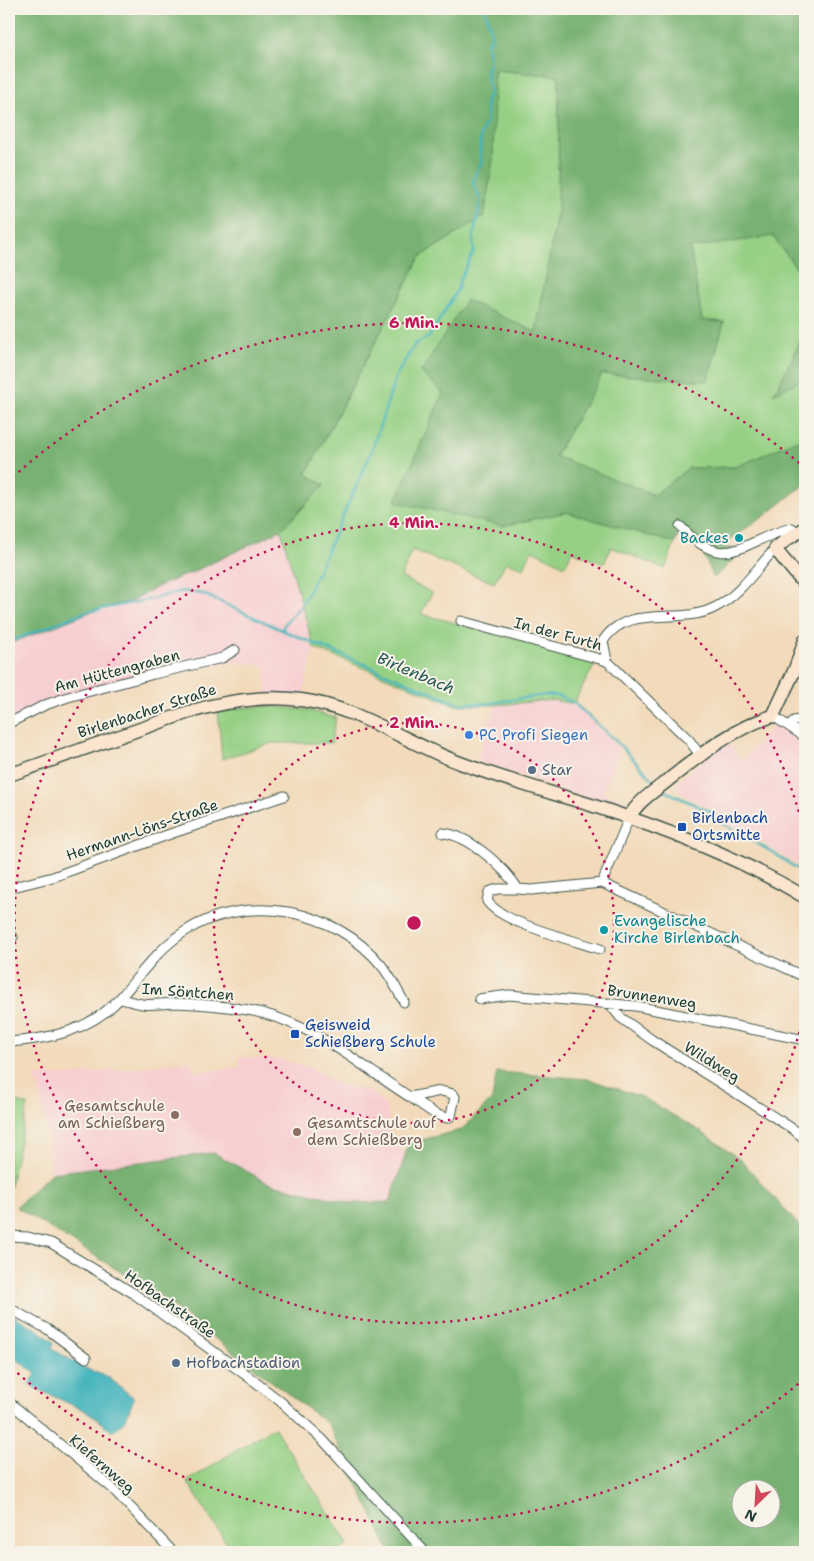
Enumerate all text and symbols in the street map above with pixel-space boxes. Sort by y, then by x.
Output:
text: 6 Min. [389,313,439,333]
text: 4 Min. [389,513,439,533]
place label: Backes [680,528,729,548]
marker: Backes [733,532,745,544]
street label: In der Furth [512,613,604,655]
street label: Am Hüttengraben [52,645,182,697]
water label: Birlenbach [374,647,458,699]
street label: Birlenbacher Straße [75,679,219,743]
text: 2 Min. [389,713,439,733]
place label: PC Profi Siegen [479,725,588,745]
marker: PC Profi Siegen [463,729,475,741]
place label: Star [542,760,573,780]
marker: Star [526,764,538,776]
street label: Hermann-Löns-Straße [63,795,221,865]
place label: Birlenbach Ortsmitte [692,808,768,845]
marker: Birlenbach Ortsmitte [676,821,688,833]
place label: Evangelische Kirche Birlenbach [614,911,740,948]
centre of rings [405,914,423,932]
marker: Evangelische Kirche Birlenbach [598,924,610,936]
street label: Im Söntchen [141,979,235,1005]
street label: Brunnenweg [606,980,698,1014]
place label: Geisweid Schießberg Schule [305,1015,436,1052]
marker: Geisweid Schießberg Schule [289,1028,301,1040]
street label: Wildweg [680,1037,744,1087]
place label: Gesamtschule am Schießberg [58,1096,165,1133]
marker: Gesamtschule am Schießberg [169,1109,181,1121]
place label: Gesamtschule auf dem Schießberg [307,1113,437,1150]
marker: Gesamtschule auf dem Schießberg [291,1126,303,1138]
street label: Hofbachstraße [120,1265,220,1343]
place label: Hofbachstadion [186,1353,300,1373]
marker: Hofbachstadion [170,1357,182,1369]
street label: Kiefernweg [65,1430,139,1498]
north arrow [732,1478,782,1528]
text: N [742,1505,759,1526]

